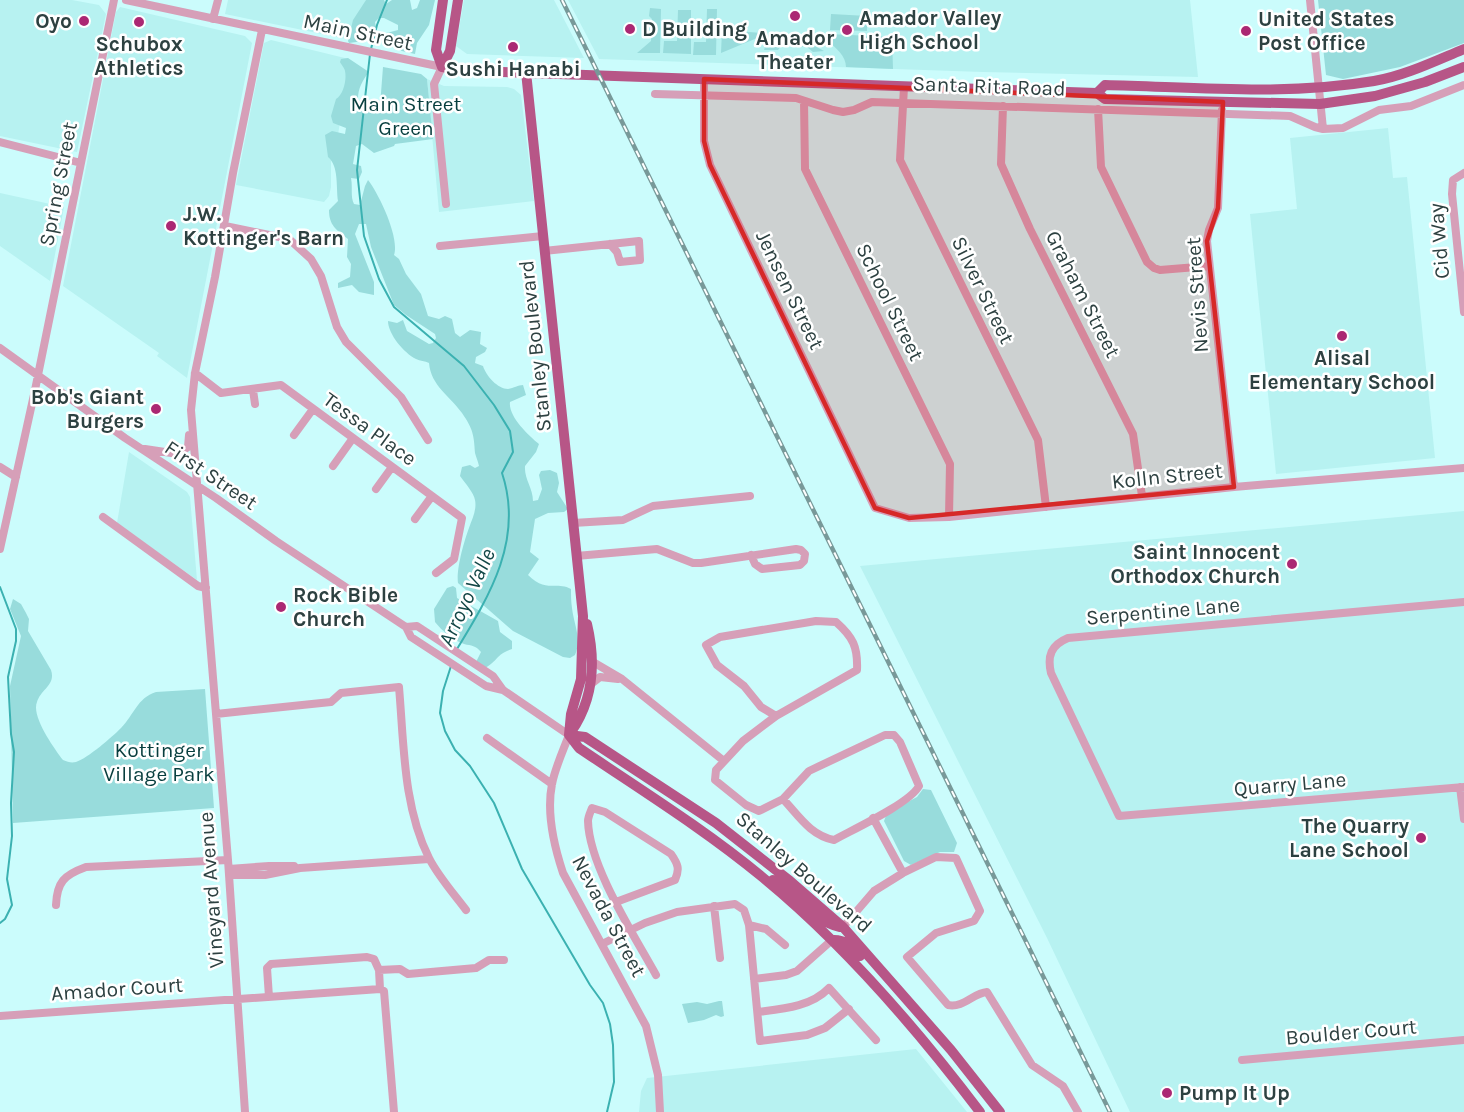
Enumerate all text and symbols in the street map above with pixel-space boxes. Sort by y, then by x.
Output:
place label: Amador Valley High School [859,6,1002,54]
place label: United States Post Office [1258,7,1395,55]
place label: Oyo [35,9,72,33]
street label: Main Street [301,9,415,55]
marker: Amador Theater [788,9,802,23]
marker: Oyo [77,14,91,28]
marker: Schubox Athletics [132,15,146,29]
place label: D Building [642,17,747,41]
marker: D Building [623,22,637,36]
marker: Amador Valley High School [840,23,854,37]
marker: United States Post Office [1239,24,1253,38]
place label: Amador Theater [756,26,835,74]
place label: Schubox Athletics [94,32,184,80]
marker: Sushi Hanabi [506,40,520,54]
place label: Sushi Hanabi [445,57,581,81]
street label: Santa Rita Road [912,71,1066,101]
park label: Main Street Green [351,92,462,140]
street label: Spring Street [34,120,82,248]
place label: J.W. Kottinger's Barn [183,202,344,250]
street label: Cid Way [1424,202,1454,280]
marker: J.W. Kottinger's Barn [164,219,178,233]
street label: Jensen Street [751,227,829,353]
street label: Graham Street [1041,227,1125,362]
street label: Silver Street [947,232,1019,348]
street label: Nevis Street [1181,236,1213,354]
street label: School Street [851,239,929,365]
street label: Stanley Boulevard [514,259,556,433]
marker: Alisal Elementary School [1335,329,1349,343]
place label: Alisal Elementary School [1249,346,1435,394]
place label: Bob's Giant Burgers [31,385,144,433]
street label: Tessa Place [319,387,421,471]
marker: Bob's Giant Burgers [149,402,163,416]
street label: First Street [160,435,262,515]
street label: Kolln Street [1110,458,1224,494]
place label: Saint Innocent Orthodox Church [1110,540,1280,588]
water label: Arroyo Valle [433,544,501,651]
marker: Saint Innocent Orthodox Church [1285,557,1299,571]
place label: Rock Bible Church [293,583,398,631]
street label: Serpentine Lane [1085,592,1241,630]
marker: Rock Bible Church [274,600,288,614]
park label: Kottinger Village Park [103,738,215,786]
street label: Quarry Lane [1233,767,1347,801]
street label: Stanley Boulevard [731,806,877,938]
street label: Vineyard Avenue [194,811,228,969]
place label: The Quarry Lane School [1289,814,1409,862]
marker: The Quarry Lane School [1414,831,1428,845]
street label: Nevada Street [567,851,651,981]
street label: Amador Court [50,972,184,1006]
street label: Boulder Court [1284,1014,1418,1050]
place label: Pump It Up [1179,1081,1290,1105]
marker: Pump It Up [1160,1086,1174,1100]

